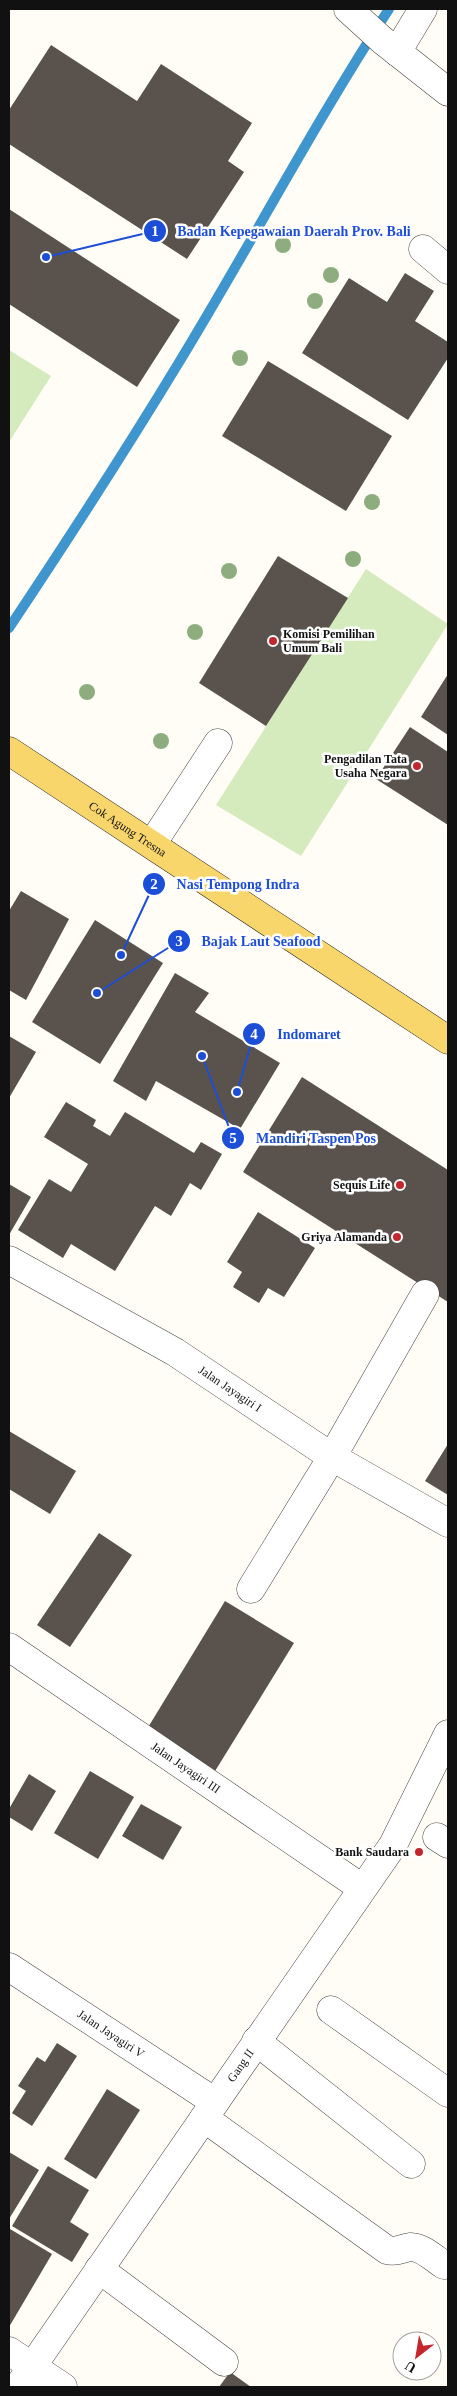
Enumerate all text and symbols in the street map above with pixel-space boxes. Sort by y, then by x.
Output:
callout: Badan Kepegawaian Daerah Prov. Bali [142,217,421,246]
text: 1 [151,223,159,239]
text: Badan Kepegawaian Daerah Prov. Bali [177,224,411,239]
place label: Komisi Pemilihan Umum Bali [283,627,375,655]
marker: Komisi Pemilihan Umum Bali [267,635,279,647]
place label: Pengadilan Tata Usaha Negara [324,752,407,780]
marker: Pengadilan Tata Usaha Negara [411,760,423,772]
street label: Cok Agung Tresna [86,798,170,860]
callout: Nasi Tempong Indra [142,870,310,899]
text: 2 [150,876,158,892]
text: Nasi Tempong Indra [177,877,299,892]
callout: Bajak Laut Seafood [166,927,330,956]
text: 3 [175,933,183,949]
text: Bajak Laut Seafood [201,934,321,949]
callout: Indomaret [242,1019,350,1048]
text: 4 [250,1026,258,1042]
text: Indomaret [277,1027,341,1042]
callout: Mandiri Taspen Pos [221,1123,386,1152]
text: 5 [229,1130,237,1146]
text: Mandiri Taspen Pos [256,1131,376,1146]
place label: Sequis Life [333,1178,391,1192]
marker: Sequis Life [394,1179,406,1191]
place label: Griya Alamanda [301,1230,387,1244]
marker: Griya Alamanda [391,1231,403,1243]
street label: Jalan Jayagiri I [196,1363,264,1415]
street label: Jalan Jayagiri III [148,1739,223,1796]
place label: Bank Saudara [335,1845,409,1859]
marker: Bank Saudara [413,1846,425,1858]
street label: Jalan Jayagiri V [75,2007,147,2061]
street label: Gang II [224,2046,257,2085]
north arrow [392,2331,442,2381]
text: U [402,2358,419,2376]

